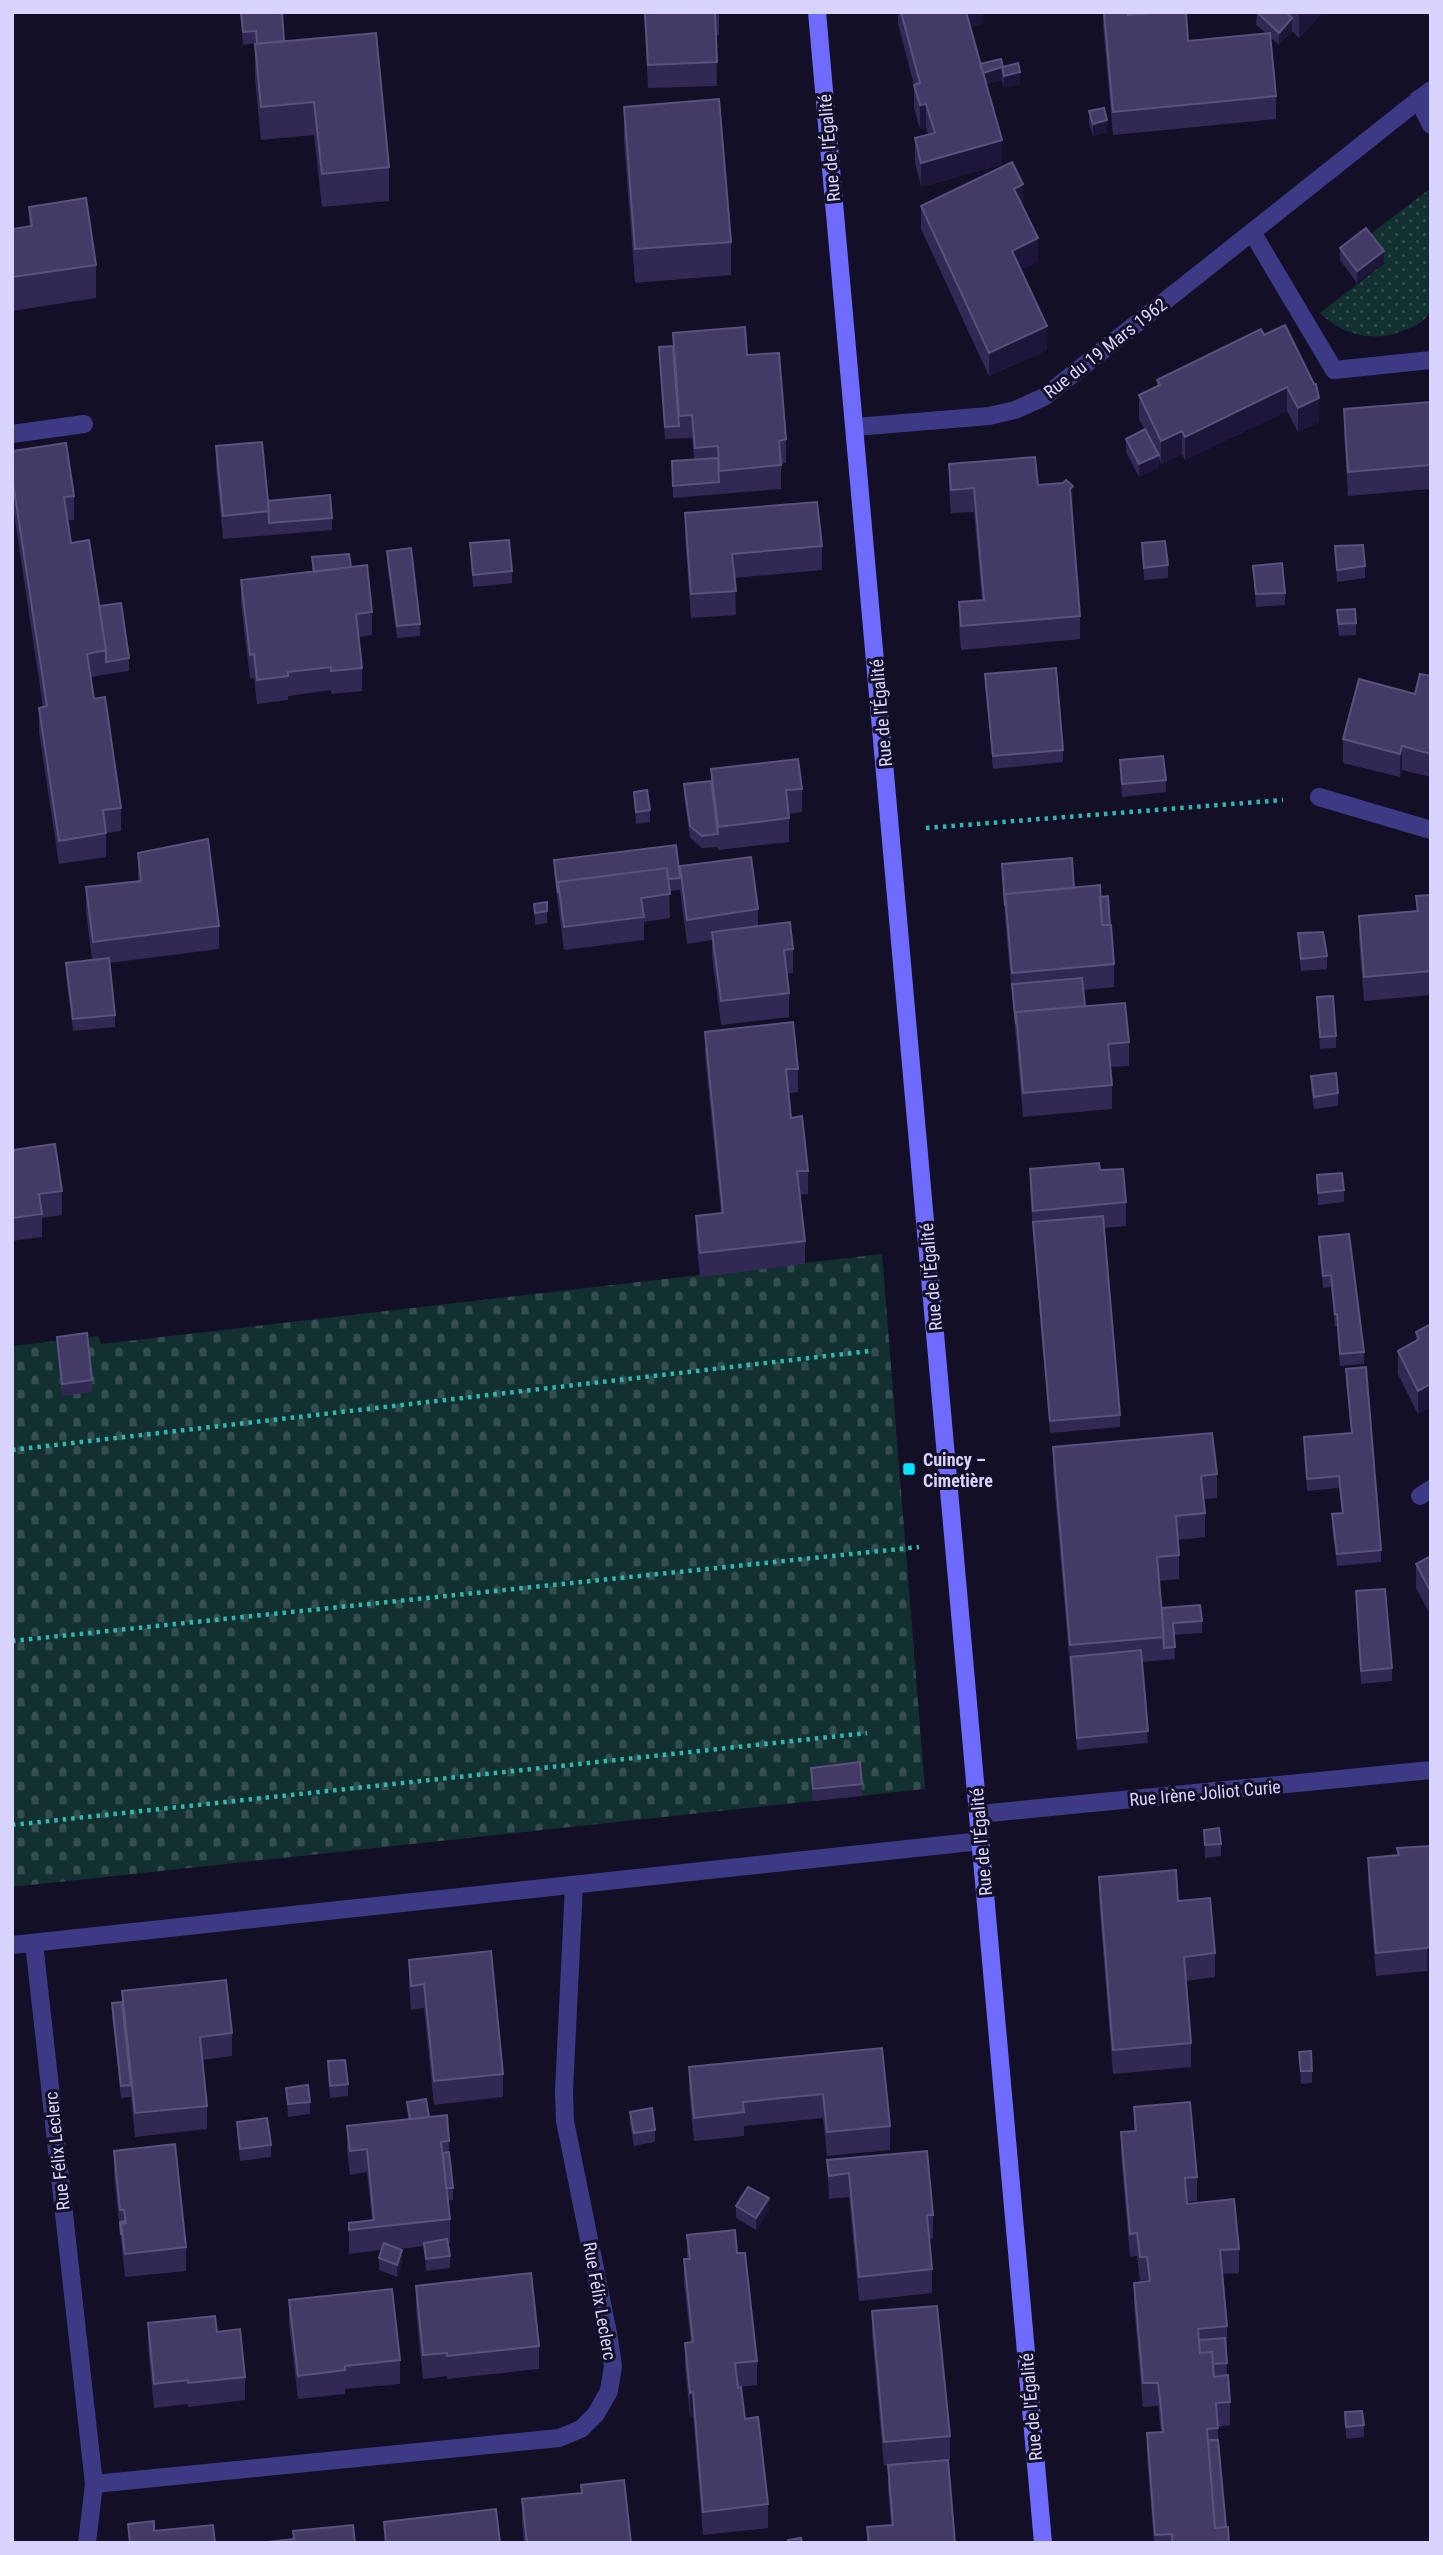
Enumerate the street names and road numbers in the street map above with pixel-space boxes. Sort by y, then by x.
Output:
street label: Rue de l'Égalité [814,93,844,203]
street label: Rue du 19 Mars 1962 [1039,293,1171,402]
street label: Rue de l'Égalité [866,658,896,768]
street label: Rue de l'Égalité [916,1222,946,1332]
street label: Rue Irène Joliot Curie [1128,1776,1282,1810]
street label: Rue de l'Égalité [966,1787,996,1897]
street label: Rue Félix Leclerc [40,2090,74,2212]
street label: Rue Félix Leclerc [579,2240,621,2362]
street label: Rue de l'Égalité [1016,2352,1046,2462]

